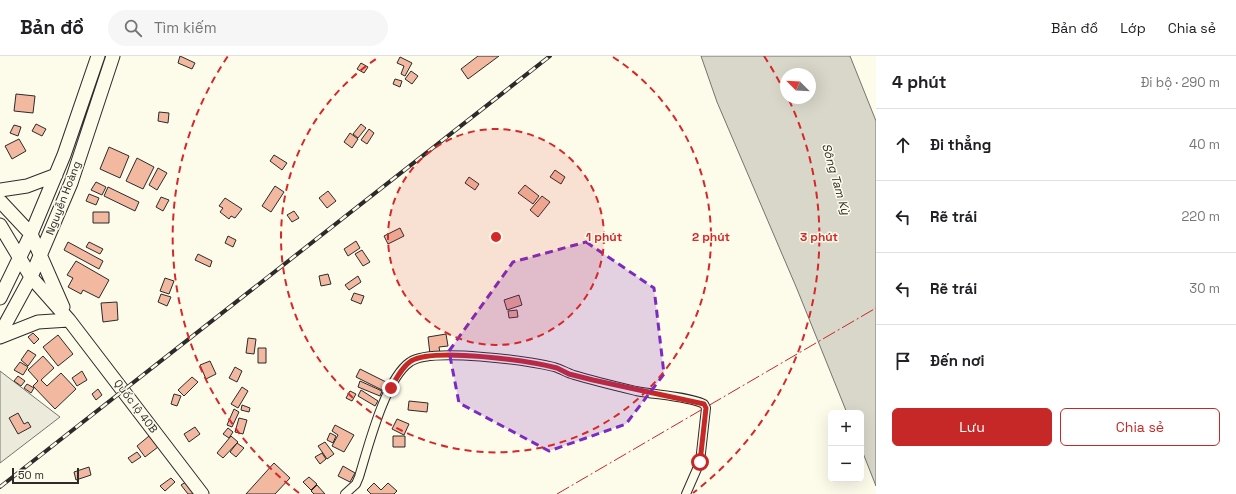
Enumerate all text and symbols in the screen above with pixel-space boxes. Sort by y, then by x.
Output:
search box [108,10,388,46]
text: Bản đồ [20,15,84,40]
icon: search [122,17,144,39]
text: Tìm kiếm [154,18,217,37]
text: Bản đồ [1051,19,1098,37]
text: Lớp [1120,19,1146,37]
text: Chia sẻ [1168,19,1216,37]
north arrow [780,68,816,104]
text: 4 phút [892,71,947,93]
text: Đi bộ · 290 m [1141,74,1220,91]
icon: ahead [892,134,914,156]
text: Đi thẳng [930,135,991,154]
text: 40 m [1189,136,1220,153]
water label: Sông Tam Kỳ [818,141,854,217]
street label: Nguyễn Hoàng [42,159,84,237]
icon: left [892,206,914,228]
text: Rẽ trái [930,207,977,226]
text: 220 m [1181,208,1220,225]
text: 1 phút [586,229,622,245]
text: 2 phút [692,229,730,245]
text: 3 phút [800,229,838,245]
centre of rings [489,230,503,244]
icon: left [892,278,914,300]
text: Rẽ trái [930,279,977,298]
text: 30 m [1189,280,1220,297]
icon: arrive [892,350,914,372]
text: Đến nơi [930,351,985,370]
street label: Quốc lộ 40B [111,376,161,436]
route end [382,379,400,397]
button: Lưu [892,408,1052,446]
button: Chia sẻ [1060,408,1220,446]
map controls [828,410,864,482]
button: + [828,410,864,446]
button: − [828,446,864,482]
route start [691,453,709,471]
scale bar [12,466,79,485]
text: 50 m [18,468,44,482]

